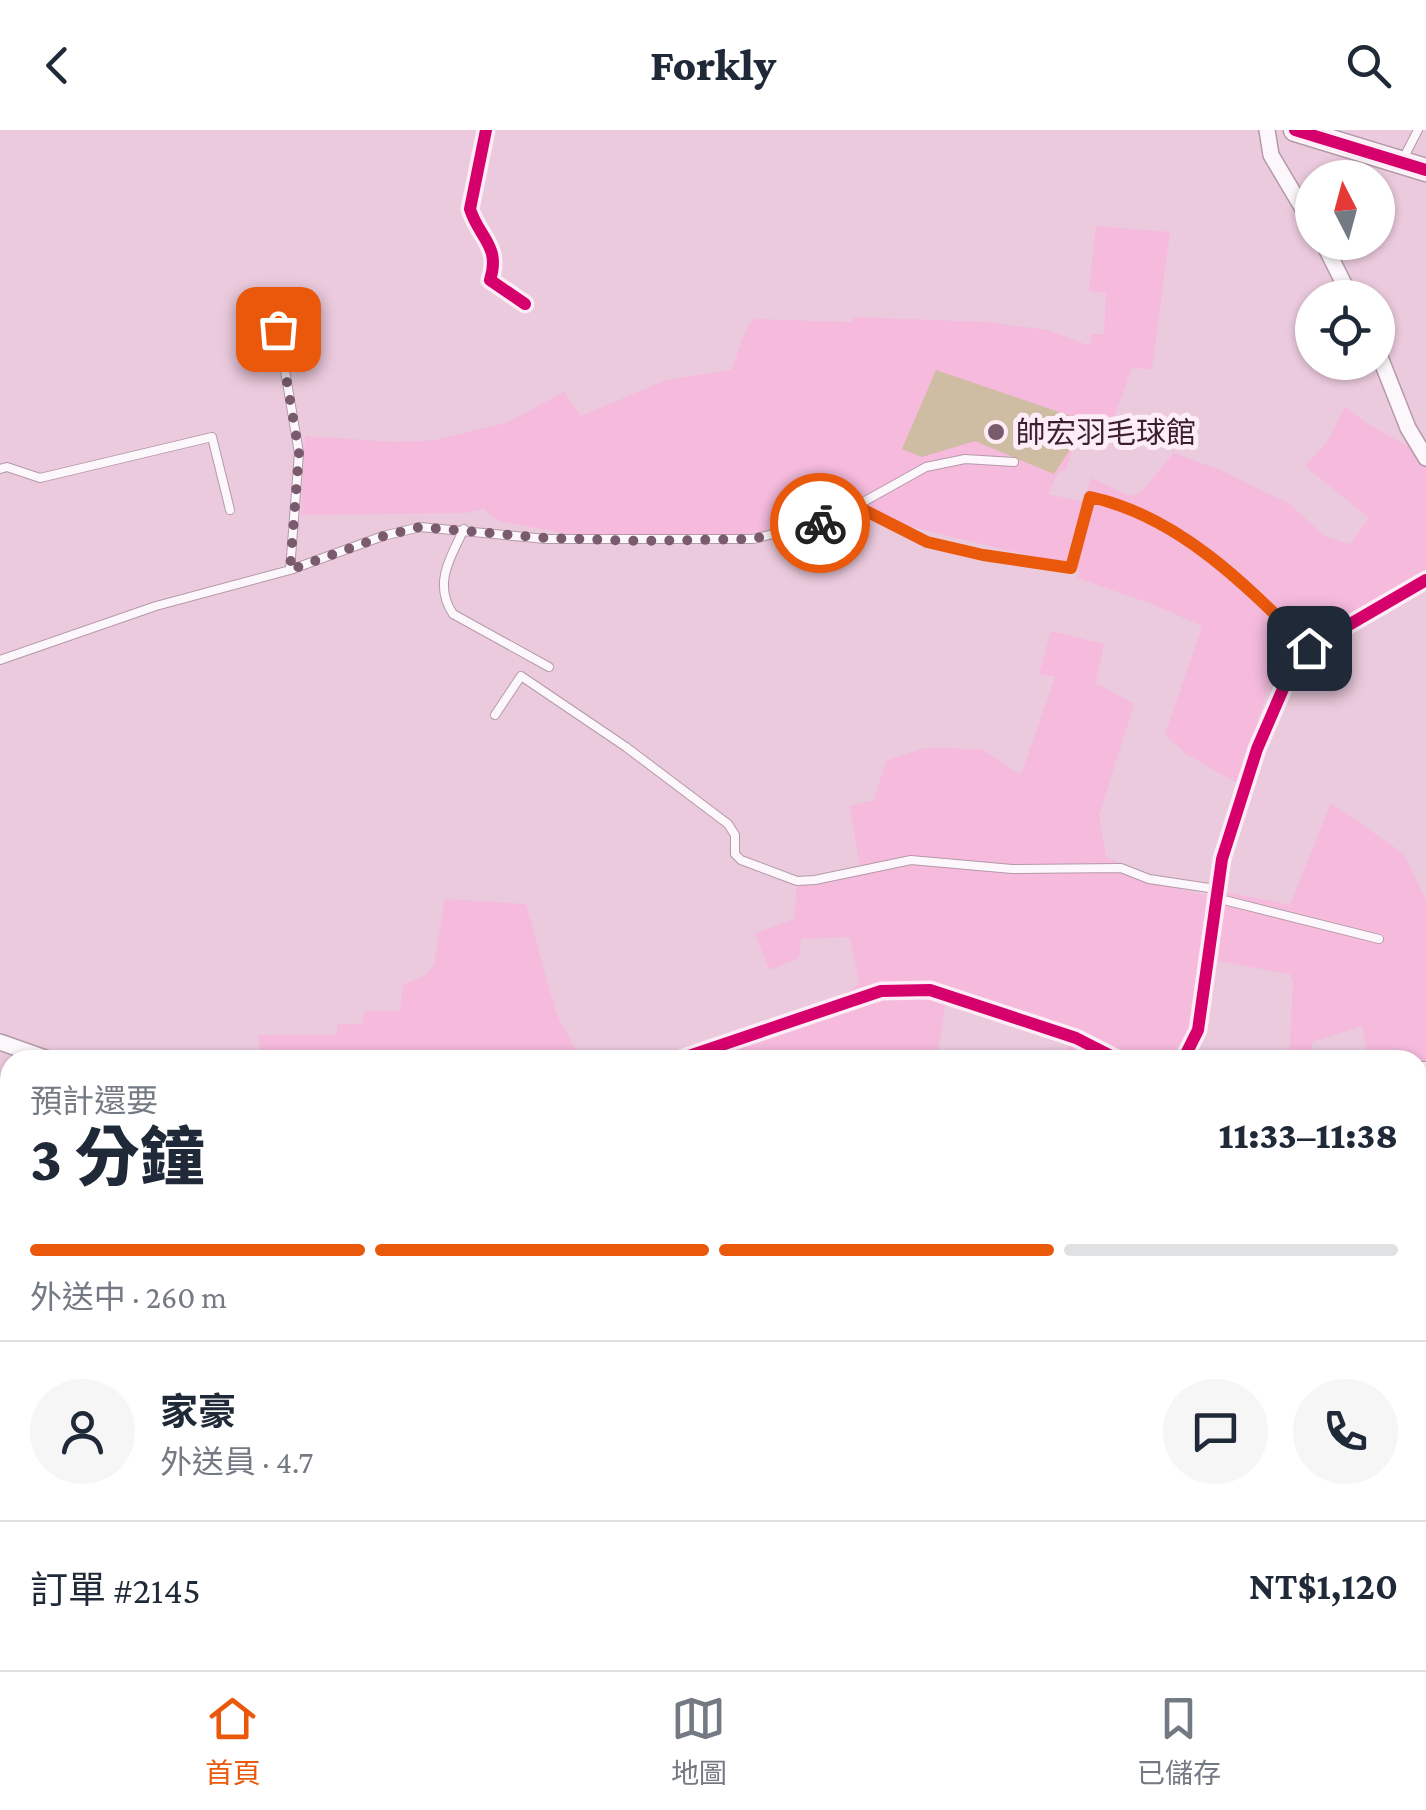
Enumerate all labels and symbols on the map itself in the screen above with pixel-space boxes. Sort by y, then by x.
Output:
north arrow [1295,160,1395,260]
pin [236,287,321,372]
place label: 帥宏羽毛球館 [1016,416,1196,449]
marker: 帥宏羽毛球館 [985,421,1007,443]
courier [770,473,870,573]
pin [1267,606,1352,691]

